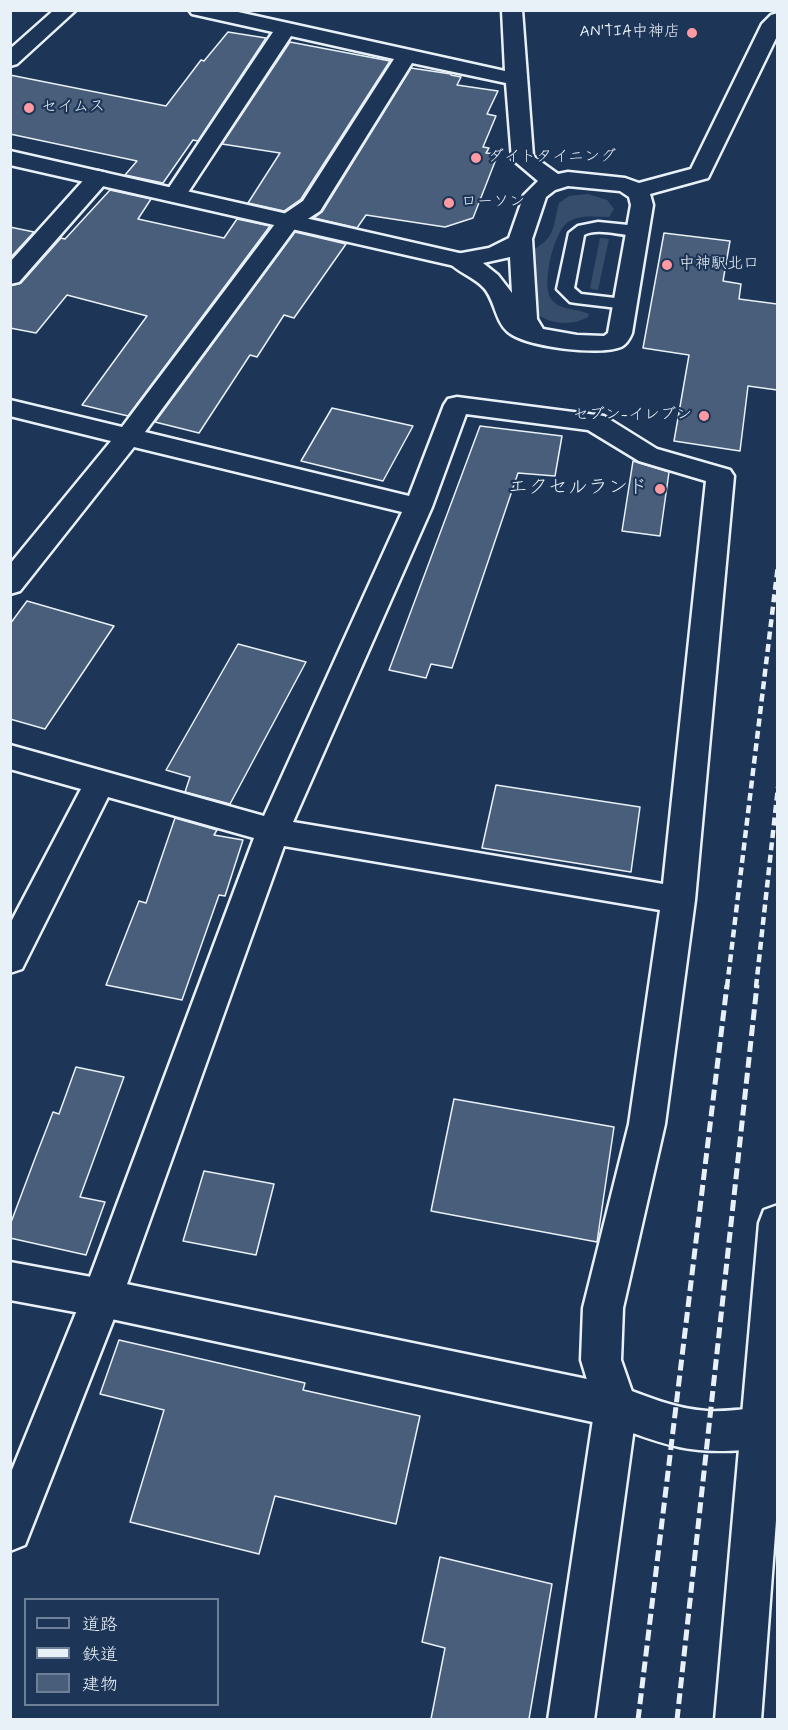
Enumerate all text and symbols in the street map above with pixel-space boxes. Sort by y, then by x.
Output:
place label: AN'TIA中神店 [580,23,680,43]
marker: AN'TIA中神店 [685,26,699,40]
place label: セイムス [41,98,105,118]
marker: セイムス [22,101,36,115]
place label: ダイトタイニング [488,148,616,168]
marker: ダイトタイニング [469,151,483,165]
place label: ローソン [461,193,525,213]
marker: ローソン [442,196,456,210]
place label: 中神駅北口 [679,255,759,275]
marker: 中神駅北口 [660,258,674,272]
place label: セブン-イレブン [573,406,692,426]
marker: セブン-イレブン [697,409,711,423]
place label: エクセルランド [508,477,648,501]
marker: エクセルランド [653,482,667,496]
legend [24,1598,219,1706]
text: 道路 [82,1613,118,1637]
text: 鉄道 [82,1643,118,1667]
text: 建物 [82,1673,118,1697]

